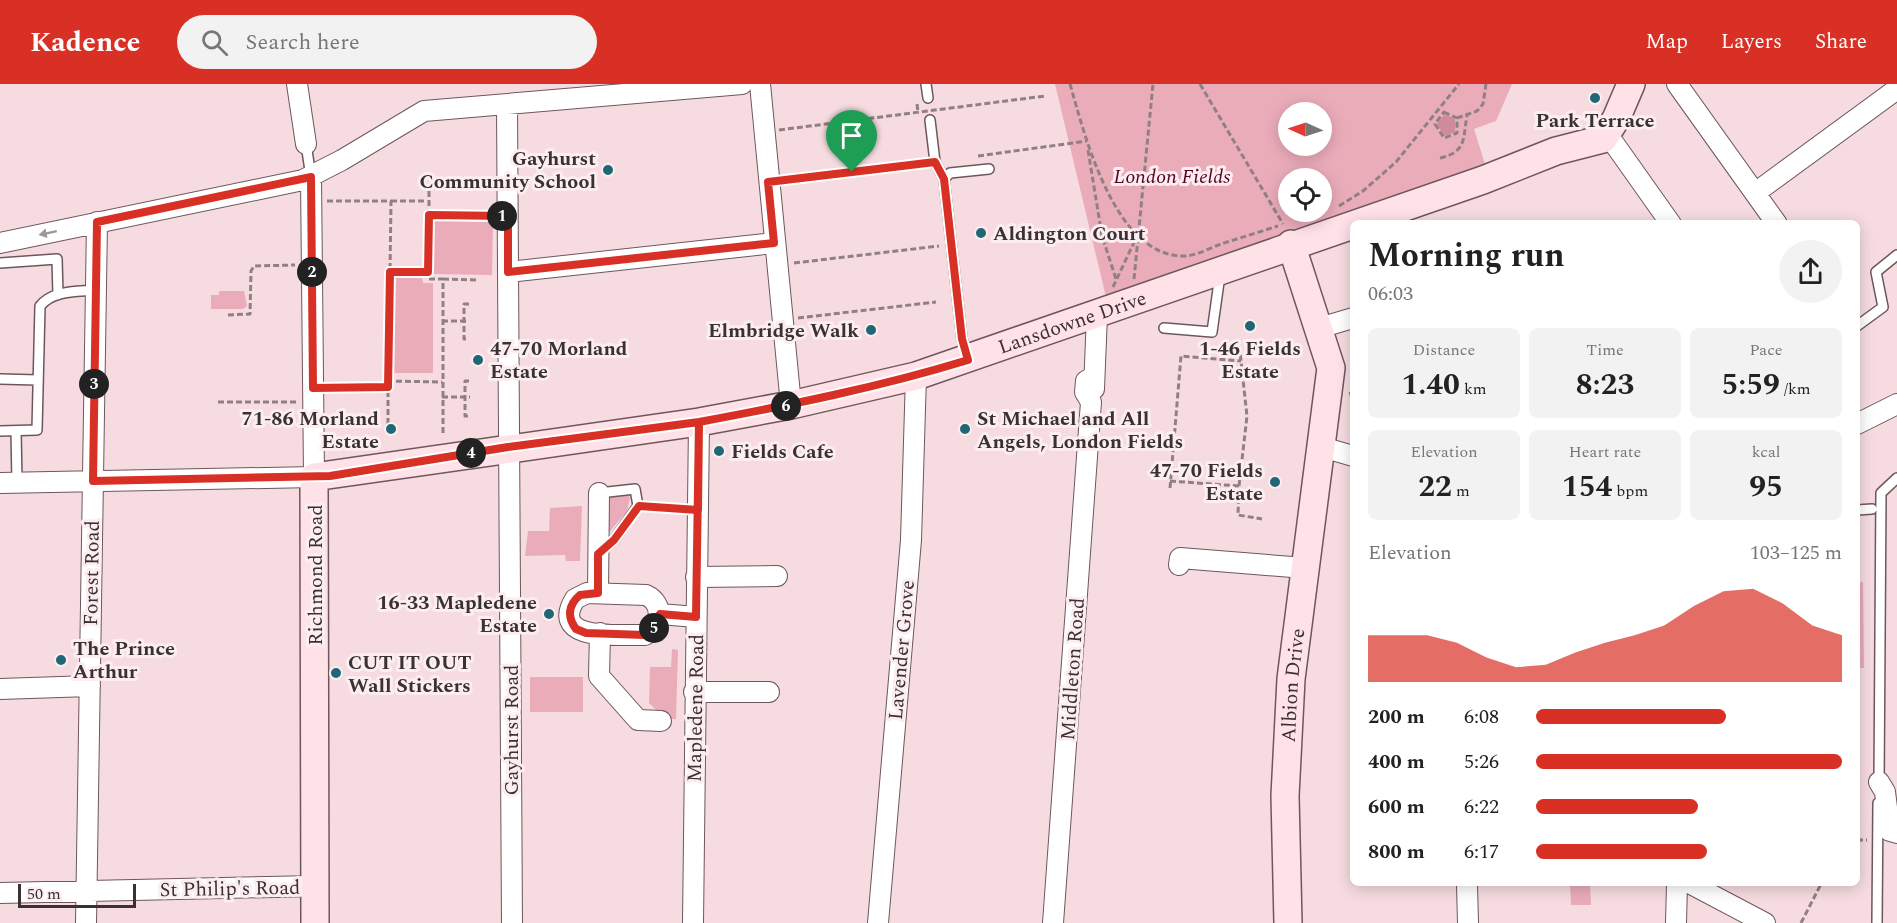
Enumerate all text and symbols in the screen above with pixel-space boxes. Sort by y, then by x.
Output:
search box [177,15,597,69]
text: Kadence [30,21,141,64]
icon: search [198,26,231,59]
text: Search here [246,26,360,59]
text: Map [1646,26,1688,58]
text: Layers [1721,26,1782,58]
text: Share [1815,26,1867,58]
marker: Park Terrace [1588,91,1602,105]
north arrow [1278,102,1332,156]
map controls [1278,102,1332,222]
place label: Park Terrace [1536,106,1655,136]
pin [826,110,877,172]
icon: arrive [835,119,868,152]
place label: Gayhurst Community School [419,144,596,197]
park label: London Fields [1114,162,1230,192]
marker: Gayhurst Community School [601,163,615,177]
button: locate [1278,168,1332,222]
pin: 1 [487,201,517,231]
text: 1 [498,204,506,228]
place label: Aldington Court [993,219,1146,249]
marker: Aldington Court [974,226,988,240]
one-way arrow [39,228,58,238]
text: Morning run [1368,231,1565,281]
button: share [1779,240,1842,303]
pin: 2 [297,257,327,287]
text: 2 [308,260,316,284]
text: 06:03 [1368,279,1413,309]
street label: Lansdowne Drive [994,283,1151,362]
place label: Elmbridge Walk [708,316,859,346]
marker: 1-46 Fields Estate [1243,319,1257,333]
marker: Elmbridge Walk [864,323,878,337]
place label: 47-70 Morland Estate [490,334,628,387]
place label: 1-46 Fields Estate [1199,334,1301,387]
text: Distance [1413,338,1475,362]
text: Time [1586,338,1624,362]
text: Pace [1749,338,1783,362]
marker: 47-70 Morland Estate [471,353,485,367]
text: 1.40 [1401,362,1460,408]
text: 8:23 [1576,362,1634,408]
text: 5:59 [1721,362,1780,408]
pin: 3 [79,369,109,399]
text: 3 [90,372,98,396]
text: km [1460,377,1487,401]
text: /km [1780,377,1811,401]
pin: 6 [771,391,801,421]
text: 6 [782,394,790,418]
place label: 71-86 Morland Estate [242,404,379,457]
place label: St Michael and All Angels, London Fields [977,404,1183,457]
marker: 71-86 Morland Estate [384,422,398,436]
marker: St Michael and All Angels, London Fields [958,422,972,436]
place label: Fields Cafe [731,437,834,467]
pin: 4 [456,438,486,468]
text: Elevation [1410,440,1478,464]
text: Heart rate [1569,440,1641,464]
text: kcal [1752,440,1780,464]
text: 4 [467,441,475,465]
marker: Fields Cafe [712,444,726,458]
place label: 47-70 Fields Estate [1150,456,1263,509]
text: 22 [1418,464,1452,510]
text: 154 [1562,464,1612,510]
text: 95 [1749,464,1783,510]
marker: 47-70 Fields Estate [1268,475,1282,489]
text: m [1452,479,1470,503]
text: bpm [1612,479,1648,503]
street label: Richmond Road [301,504,331,646]
street label: Forest Road [76,520,108,626]
text: Elevation [1368,538,1452,568]
text: 103–125 m [1750,538,1842,568]
street label: Lavender Grove [881,579,923,721]
place label: 16-33 Mapledene Estate [377,588,537,641]
street label: Middleton Road [1053,597,1093,741]
marker: 16-33 Mapledene Estate [542,607,556,621]
pin: 5 [639,613,669,643]
text: 5 [650,616,658,640]
street label: Albion Drive [1274,627,1313,743]
place label: The Prince Arthur [73,634,175,687]
street label: Mapledene Road [680,634,712,782]
place label: CUT IT OUT Wall Stickers [348,648,472,701]
marker: The Prince Arthur [54,653,68,667]
street label: Gayhurst Road [497,664,527,796]
marker: CUT IT OUT Wall Stickers [329,666,343,680]
text: 200 m [1368,702,1425,732]
text: 6:08 [1464,702,1499,732]
text: 400 m [1368,747,1425,777]
text: 5:26 [1464,747,1499,777]
text: 600 m [1368,792,1425,822]
text: 6:22 [1464,792,1499,822]
text: 800 m [1368,837,1425,867]
text: 6:17 [1464,837,1499,867]
street label: St Philip's Road [159,873,301,905]
scale bar [18,881,136,908]
text: 50 m [27,882,61,906]

